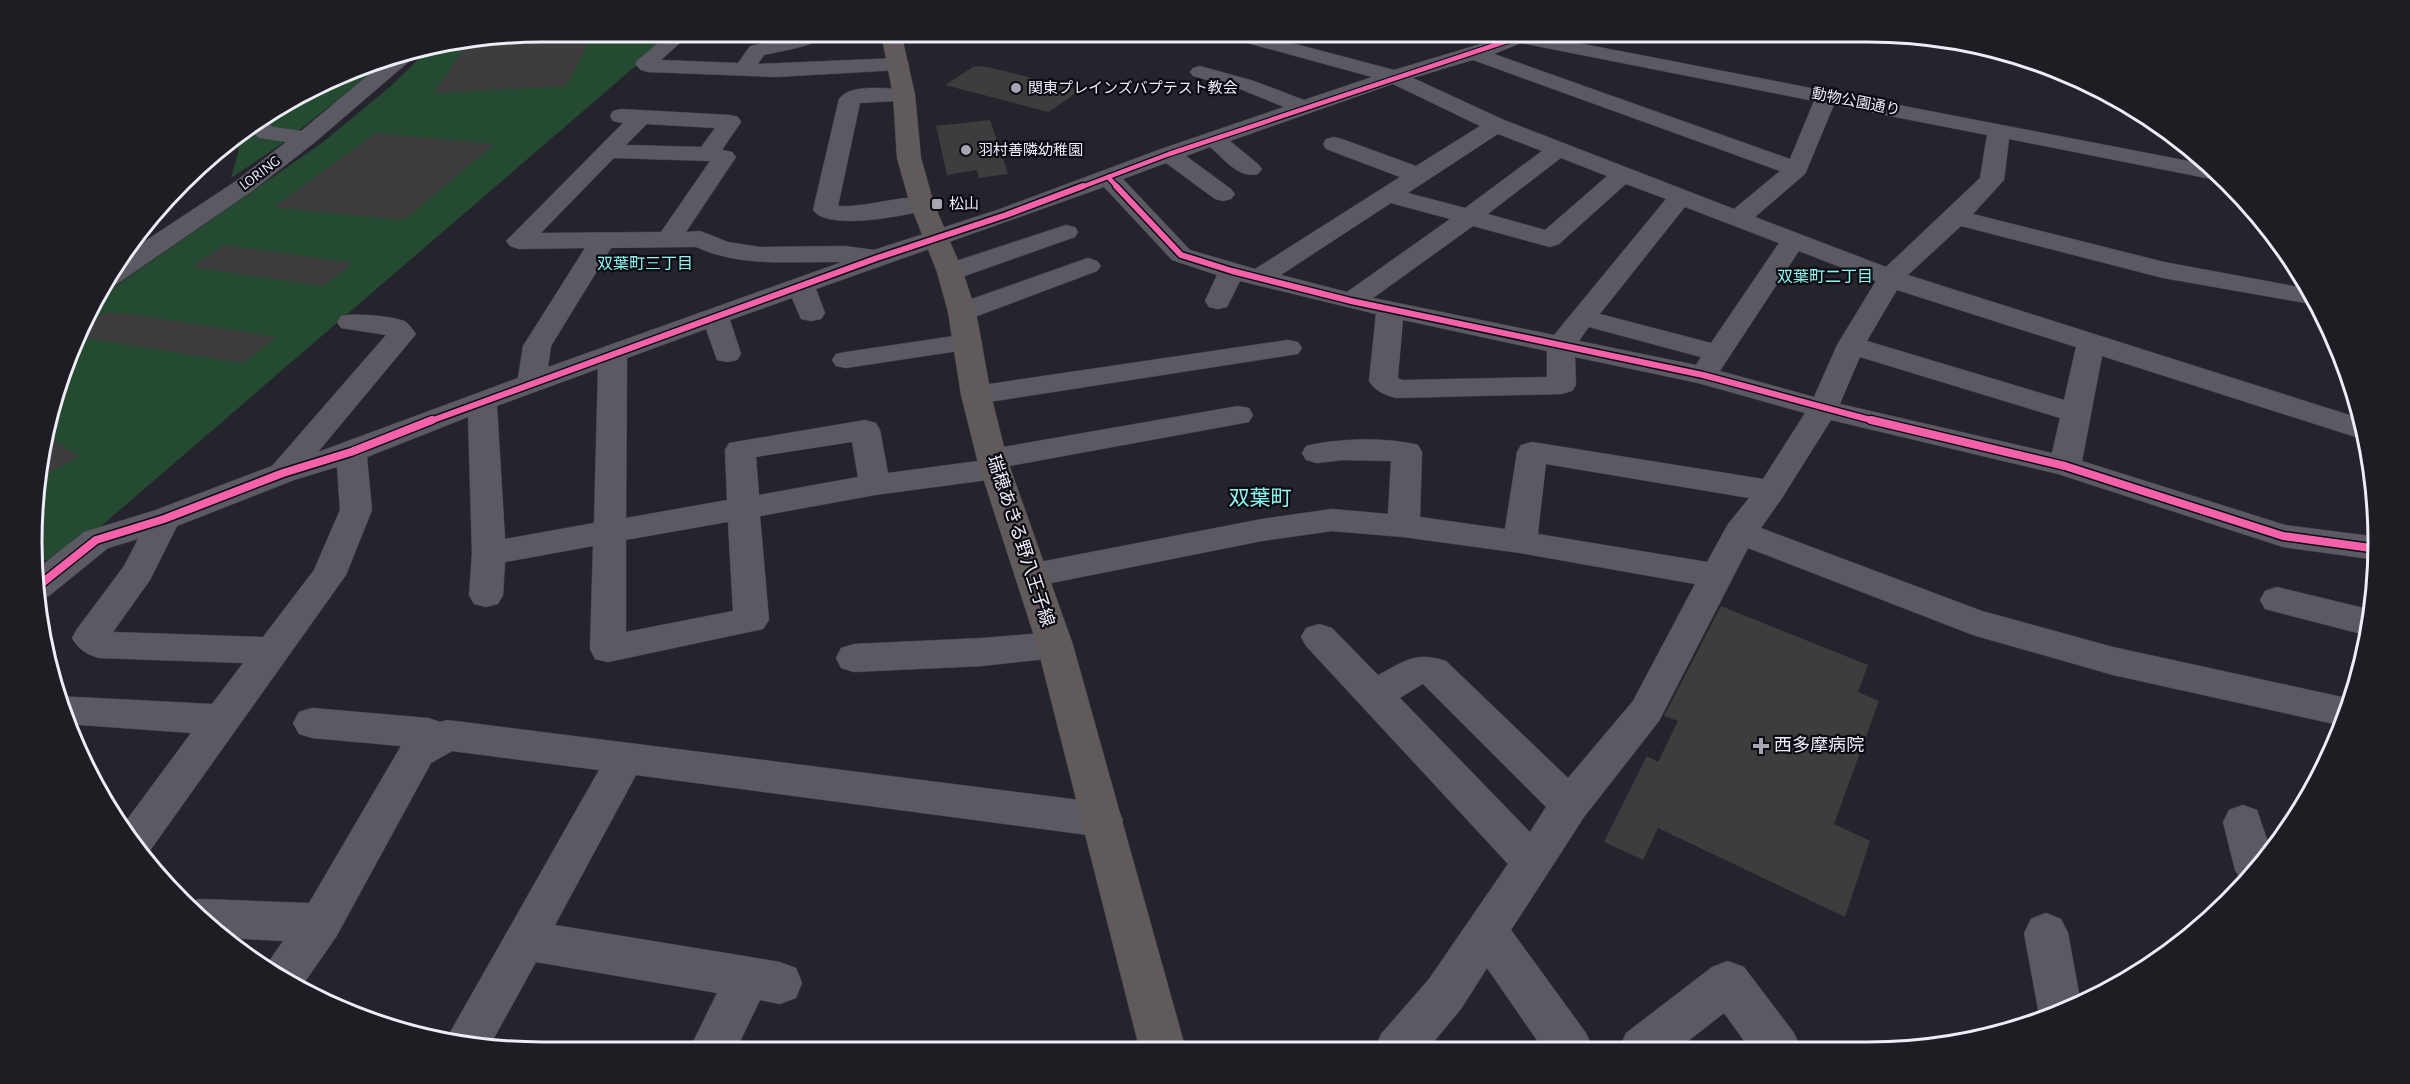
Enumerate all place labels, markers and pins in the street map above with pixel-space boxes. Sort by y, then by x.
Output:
place label: 関東プレインズバプテスト教会 [1028,80,1238,96]
marker: 関東プレインズバプテスト教会 [1009,81,1023,95]
place label: 羽村善隣幼稚園 [978,141,1083,158]
marker: 羽村善隣幼稚園 [959,143,973,157]
place label: 松山 [949,196,979,212]
marker: 松山 [930,197,944,211]
place label: 西多摩病院 [1774,735,1864,755]
marker: 西多摩病院 [1752,737,1770,755]

